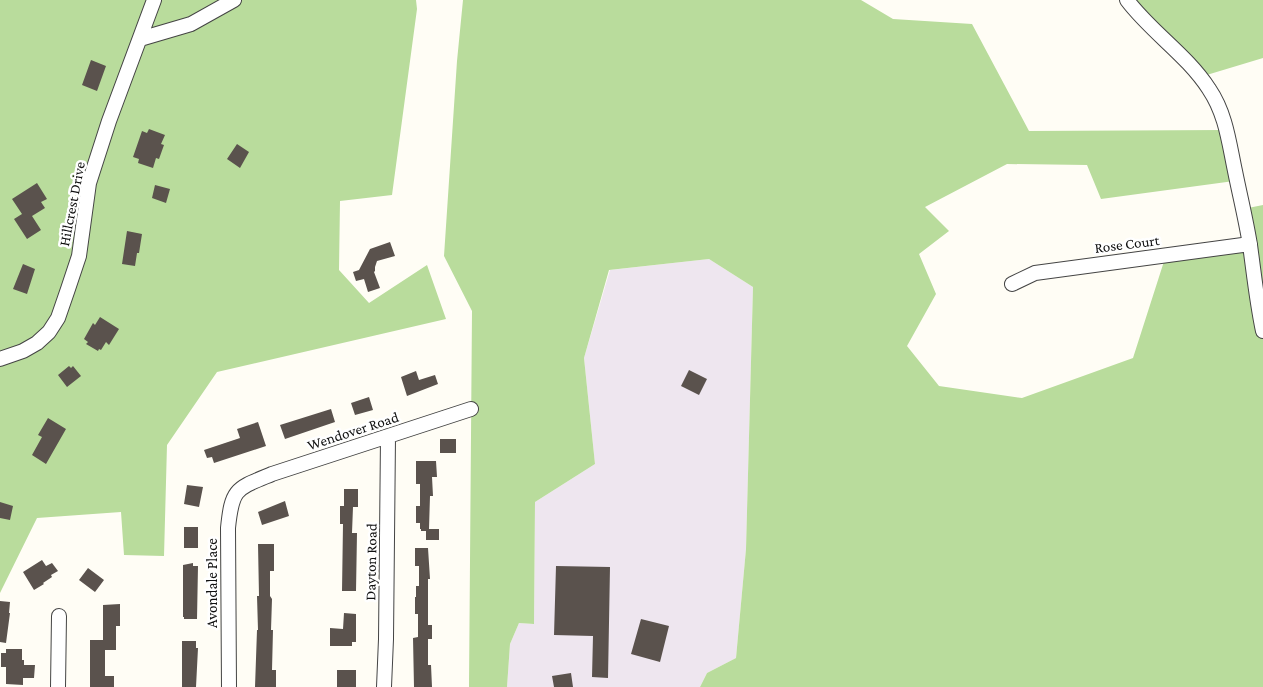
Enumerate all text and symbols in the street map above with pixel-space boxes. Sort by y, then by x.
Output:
street label: Hillcrest Drive [56,160,88,248]
street label: Rose Court [1094,232,1161,256]
street label: Wendover Road [305,409,401,453]
street label: Dayton Road [362,523,381,601]
street label: Avondale Place [204,538,220,628]

